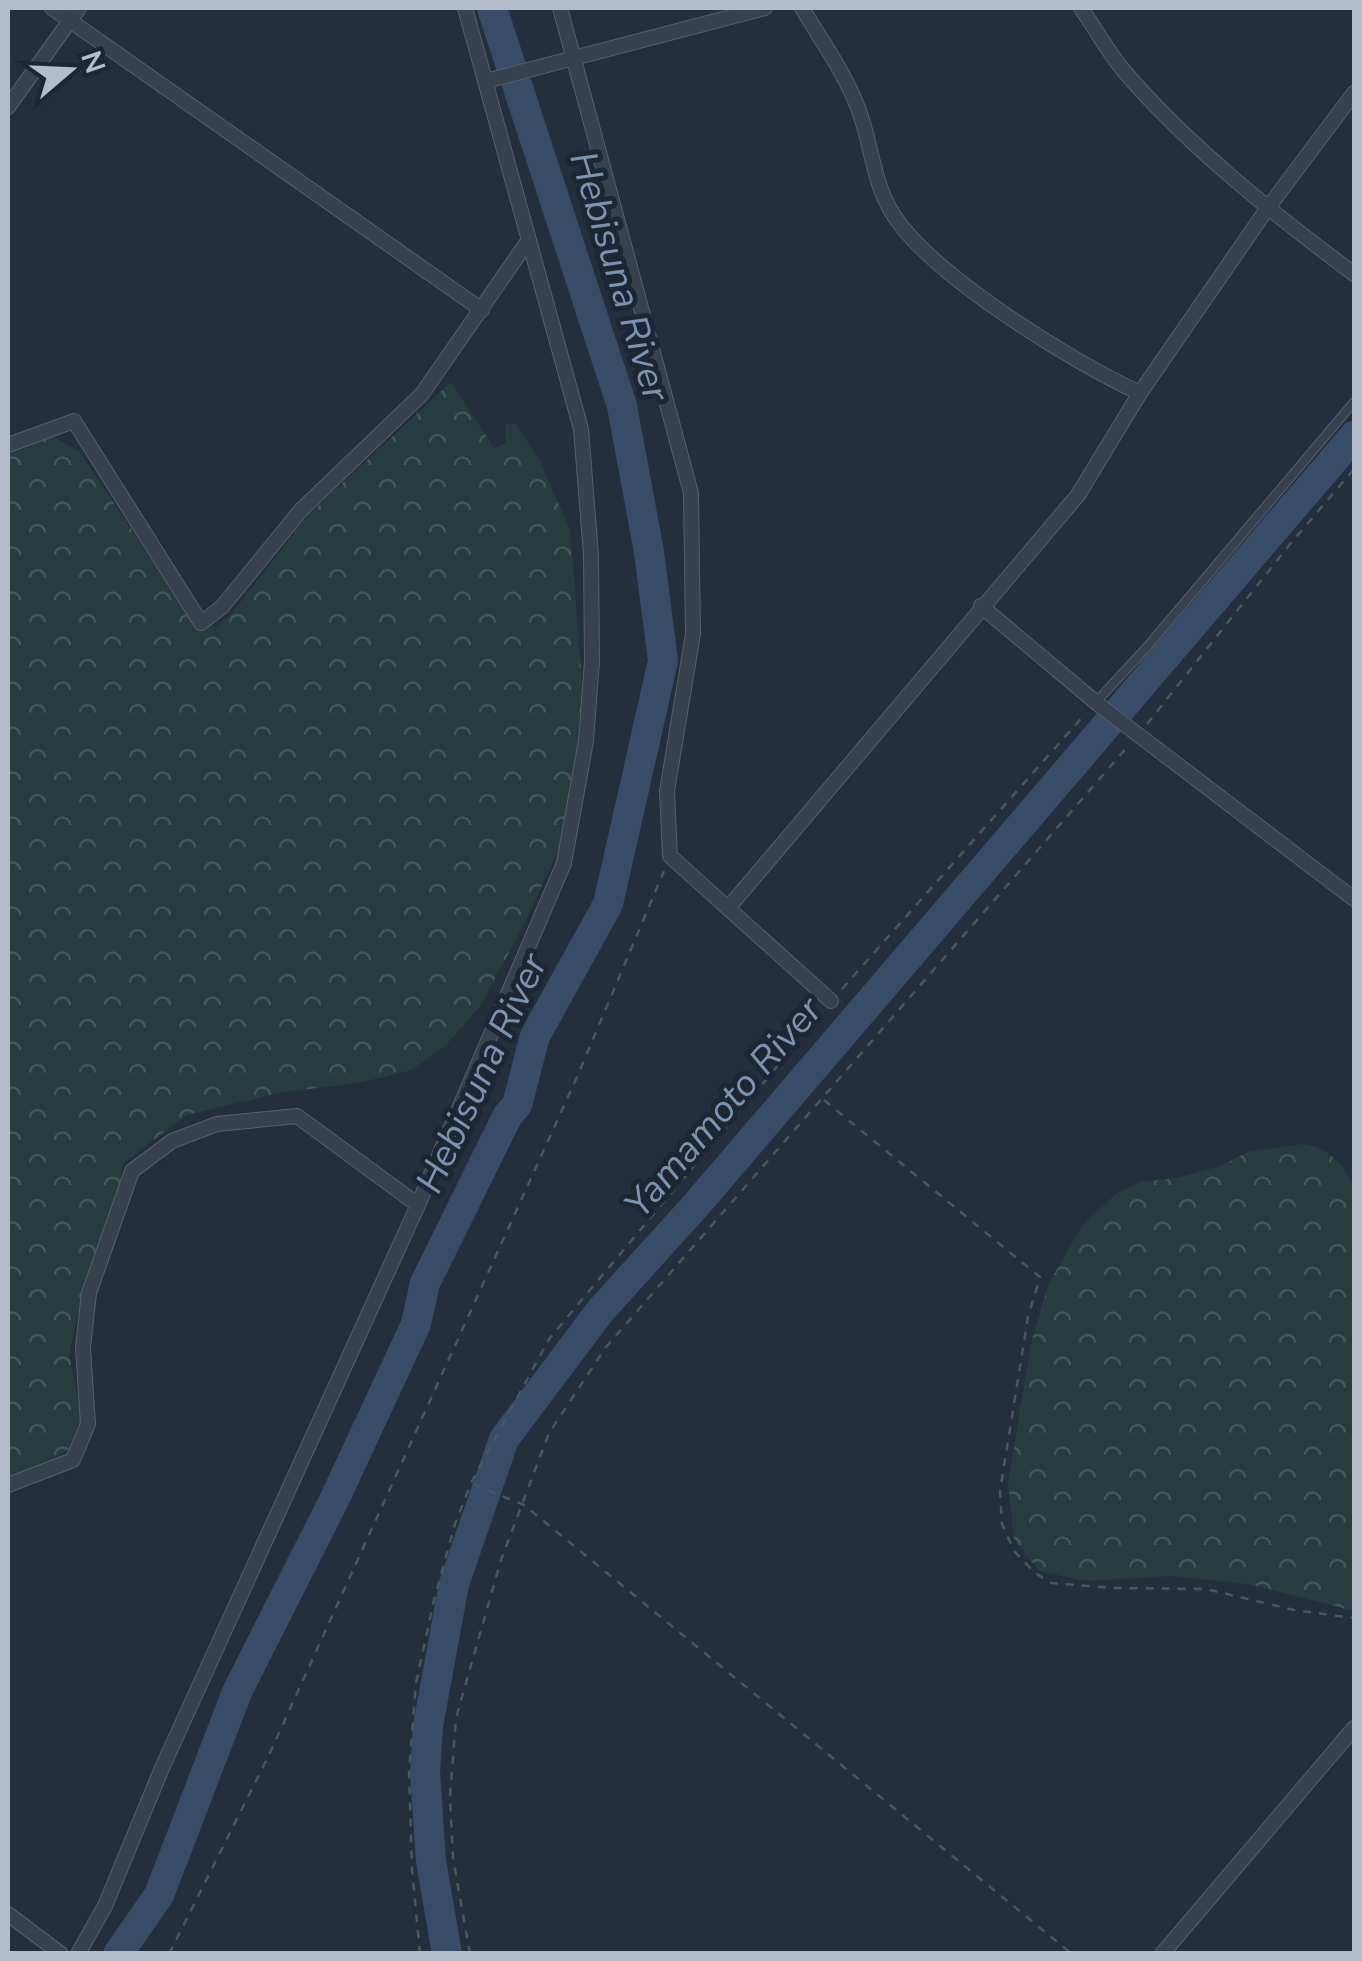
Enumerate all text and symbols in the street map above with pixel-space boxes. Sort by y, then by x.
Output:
north arrow [20,20,120,120]
text: N [71,46,114,78]
water label: Hebisuna River [557,145,682,409]
water label: Hebisuna River [404,944,560,1201]
water label: Yamamoto River [613,985,835,1229]

